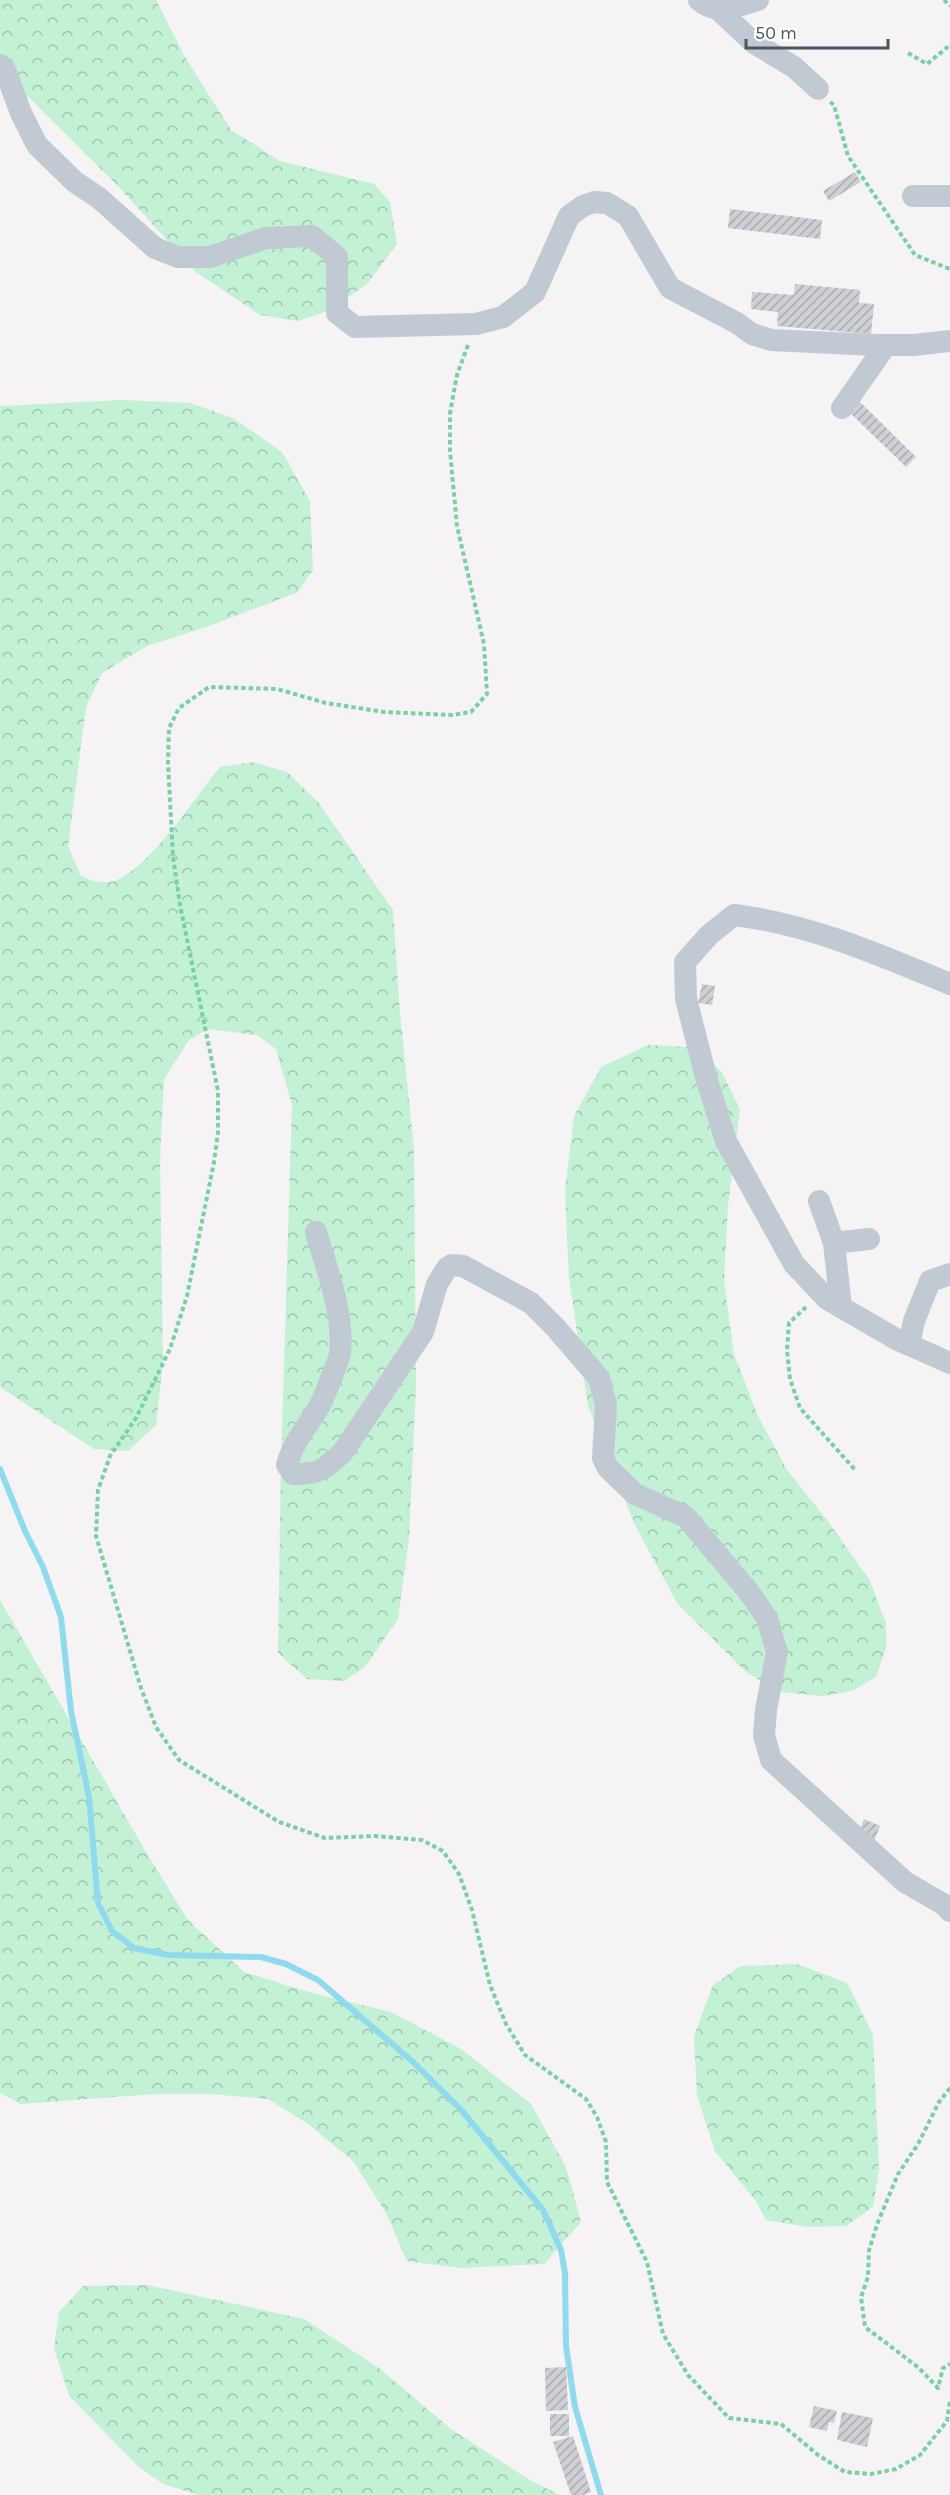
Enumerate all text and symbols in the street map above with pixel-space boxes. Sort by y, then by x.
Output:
scale bar [746,12,888,50]
text: 50 m [755,22,797,44]

